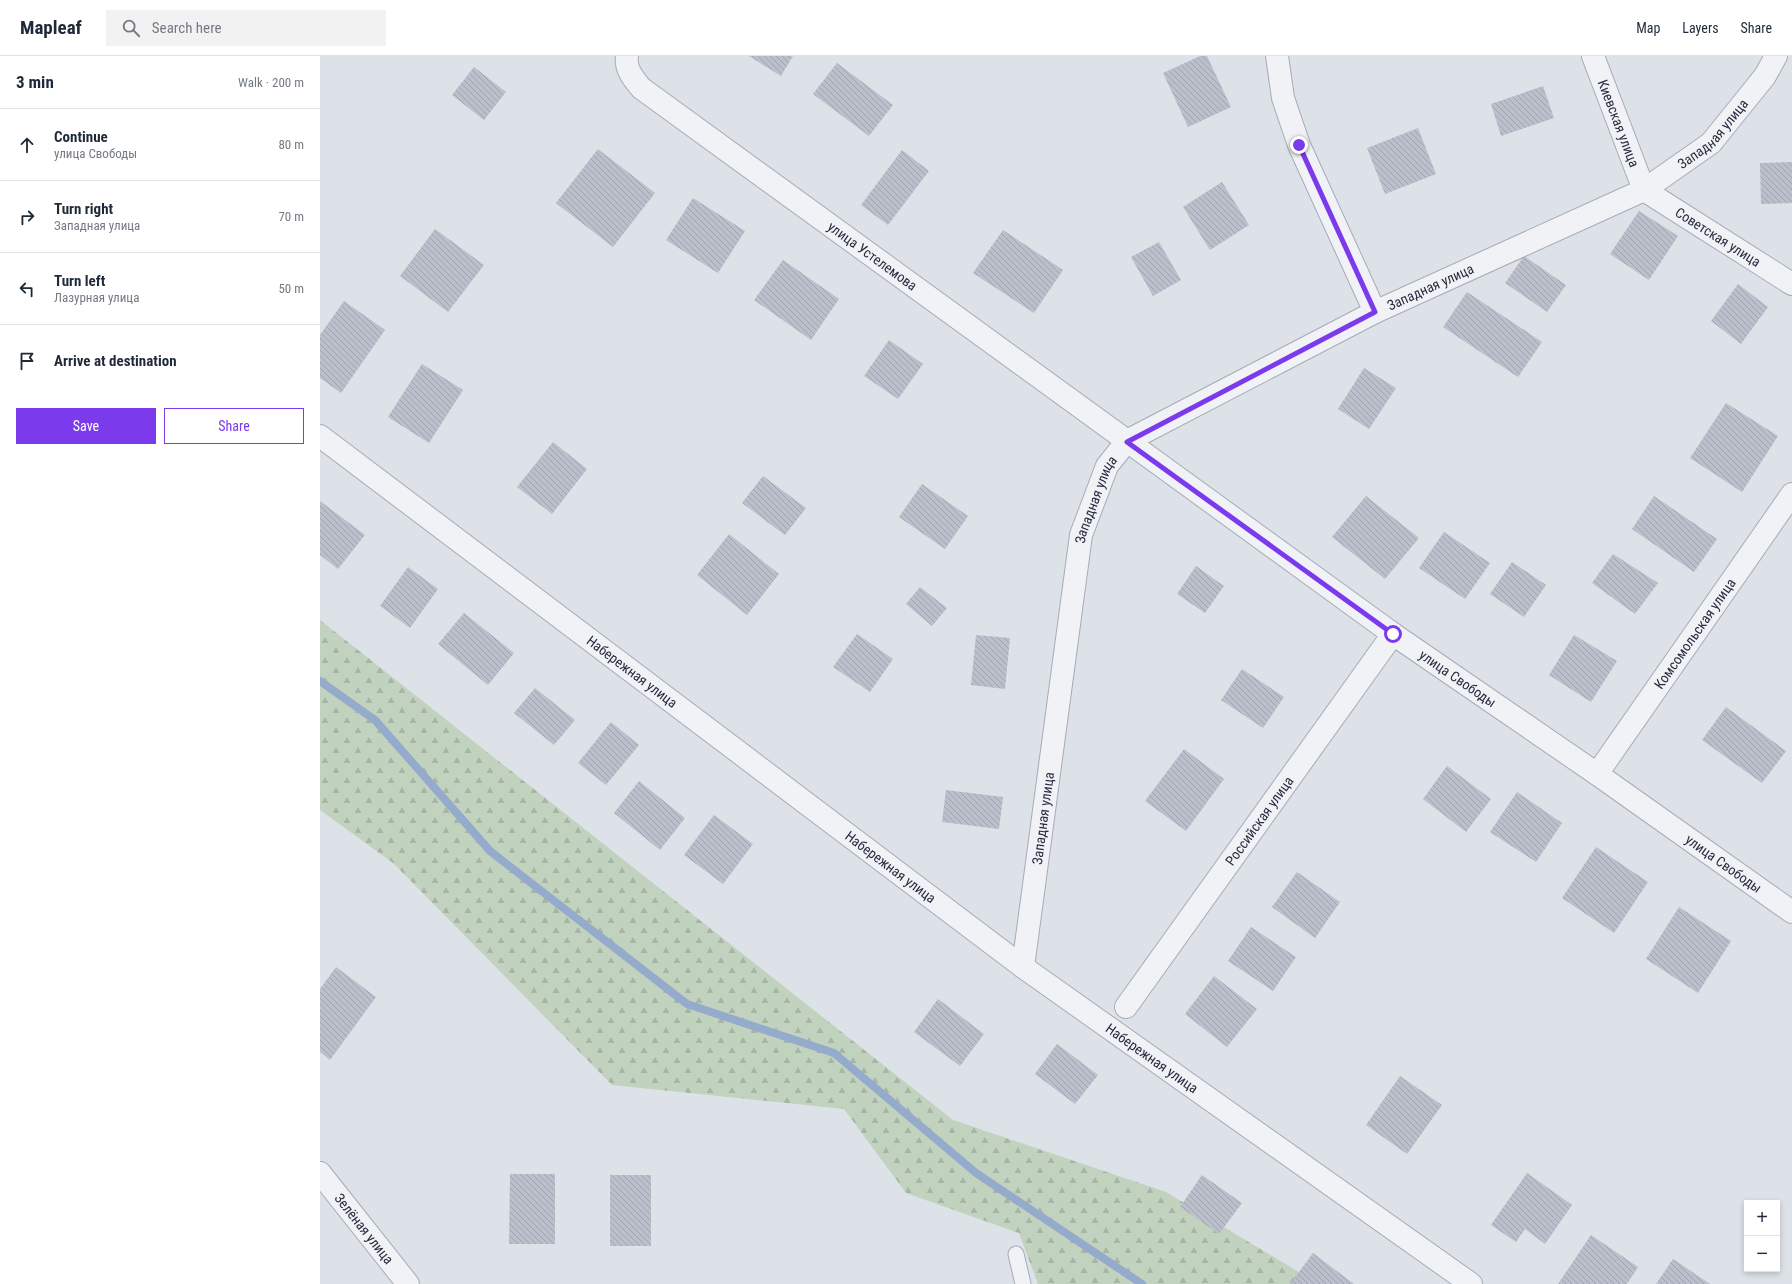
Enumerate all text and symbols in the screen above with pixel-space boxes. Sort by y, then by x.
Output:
search box [106,10,386,46]
text: Mapleaf [20,16,82,39]
icon: search [120,17,142,39]
text: Search here [152,19,222,37]
text: Map [1636,20,1660,36]
text: Layers [1682,20,1719,36]
text: Share [1741,20,1772,36]
text: 3 min [16,72,54,92]
text: Walk · 200 m [238,75,304,90]
street label: Киевская улица [1595,77,1643,169]
street label: Западная улица [1675,96,1751,172]
text: Continue [54,128,108,146]
icon: ahead [16,134,38,156]
route end [1290,136,1308,154]
text: 80 m [278,137,304,152]
text: улица Свободы [54,146,137,161]
text: Turn right [54,200,113,218]
street label: Советская улица [1672,204,1764,270]
icon: right [16,206,38,228]
text: 70 m [278,209,304,224]
text: Западная улица [54,218,140,233]
street label: улица Устелемова [825,218,920,294]
street label: Западная улица [1385,260,1476,313]
text: Turn left [54,272,105,290]
icon: left [16,278,38,300]
text: 50 m [278,281,304,296]
text: Лазурная улица [54,290,139,305]
icon: arrive [16,350,38,372]
text: Arrive at destination [54,352,177,370]
button: Save [16,408,156,444]
button: Share [164,408,304,444]
street label: Западная улица [1072,452,1120,544]
street label: Комсомольская улица [1651,575,1739,692]
route start [1384,625,1402,643]
street label: Набережная улица [584,632,680,711]
street label: улица Свободы [1416,647,1499,710]
street label: Западная улица [1029,771,1057,866]
street label: Российская улица [1222,773,1297,868]
street label: Набережная улица [842,828,939,906]
street label: улица Свободы [1682,831,1765,896]
street label: Набережная улица [1103,1020,1201,1096]
street label: Зелёная улица [331,1190,397,1267]
map controls [1744,1200,1780,1272]
button: + [1744,1200,1780,1236]
button: − [1744,1236,1780,1272]

